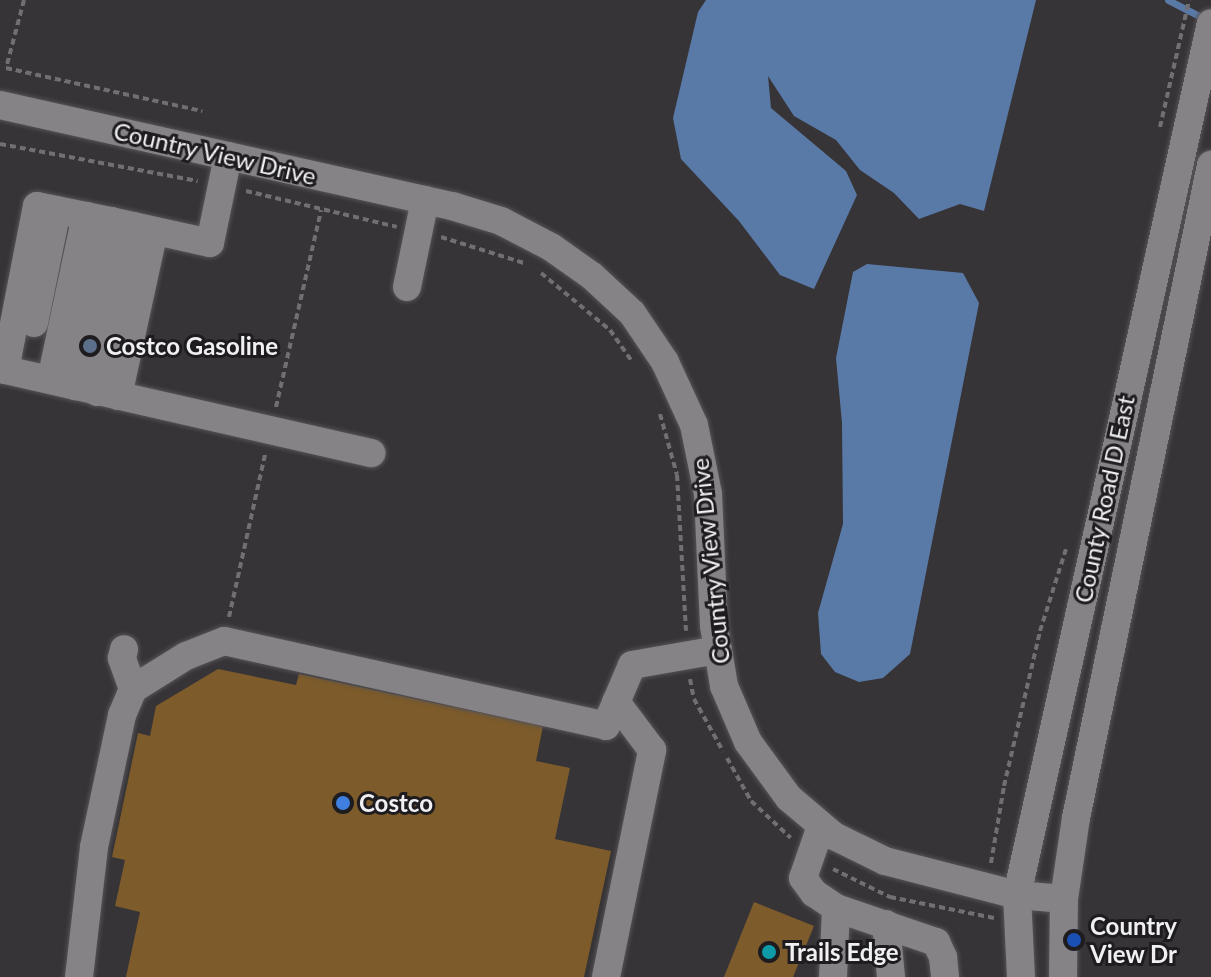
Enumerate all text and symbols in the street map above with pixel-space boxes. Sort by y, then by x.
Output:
street label: Country View Drive [110,116,320,190]
place label: Costco Gasoline [106,332,278,360]
marker: Costco Gasoline [81,337,99,355]
street label: County Road D East [1068,393,1140,605]
street label: Country View Drive [685,456,735,666]
place label: Costco [359,789,433,817]
marker: Costco [334,794,352,812]
place label: Country View Dr [1090,912,1177,968]
marker: Country View Dr [1065,931,1083,949]
place label: Trails Edge [785,938,899,966]
marker: Trails Edge [760,943,778,961]

